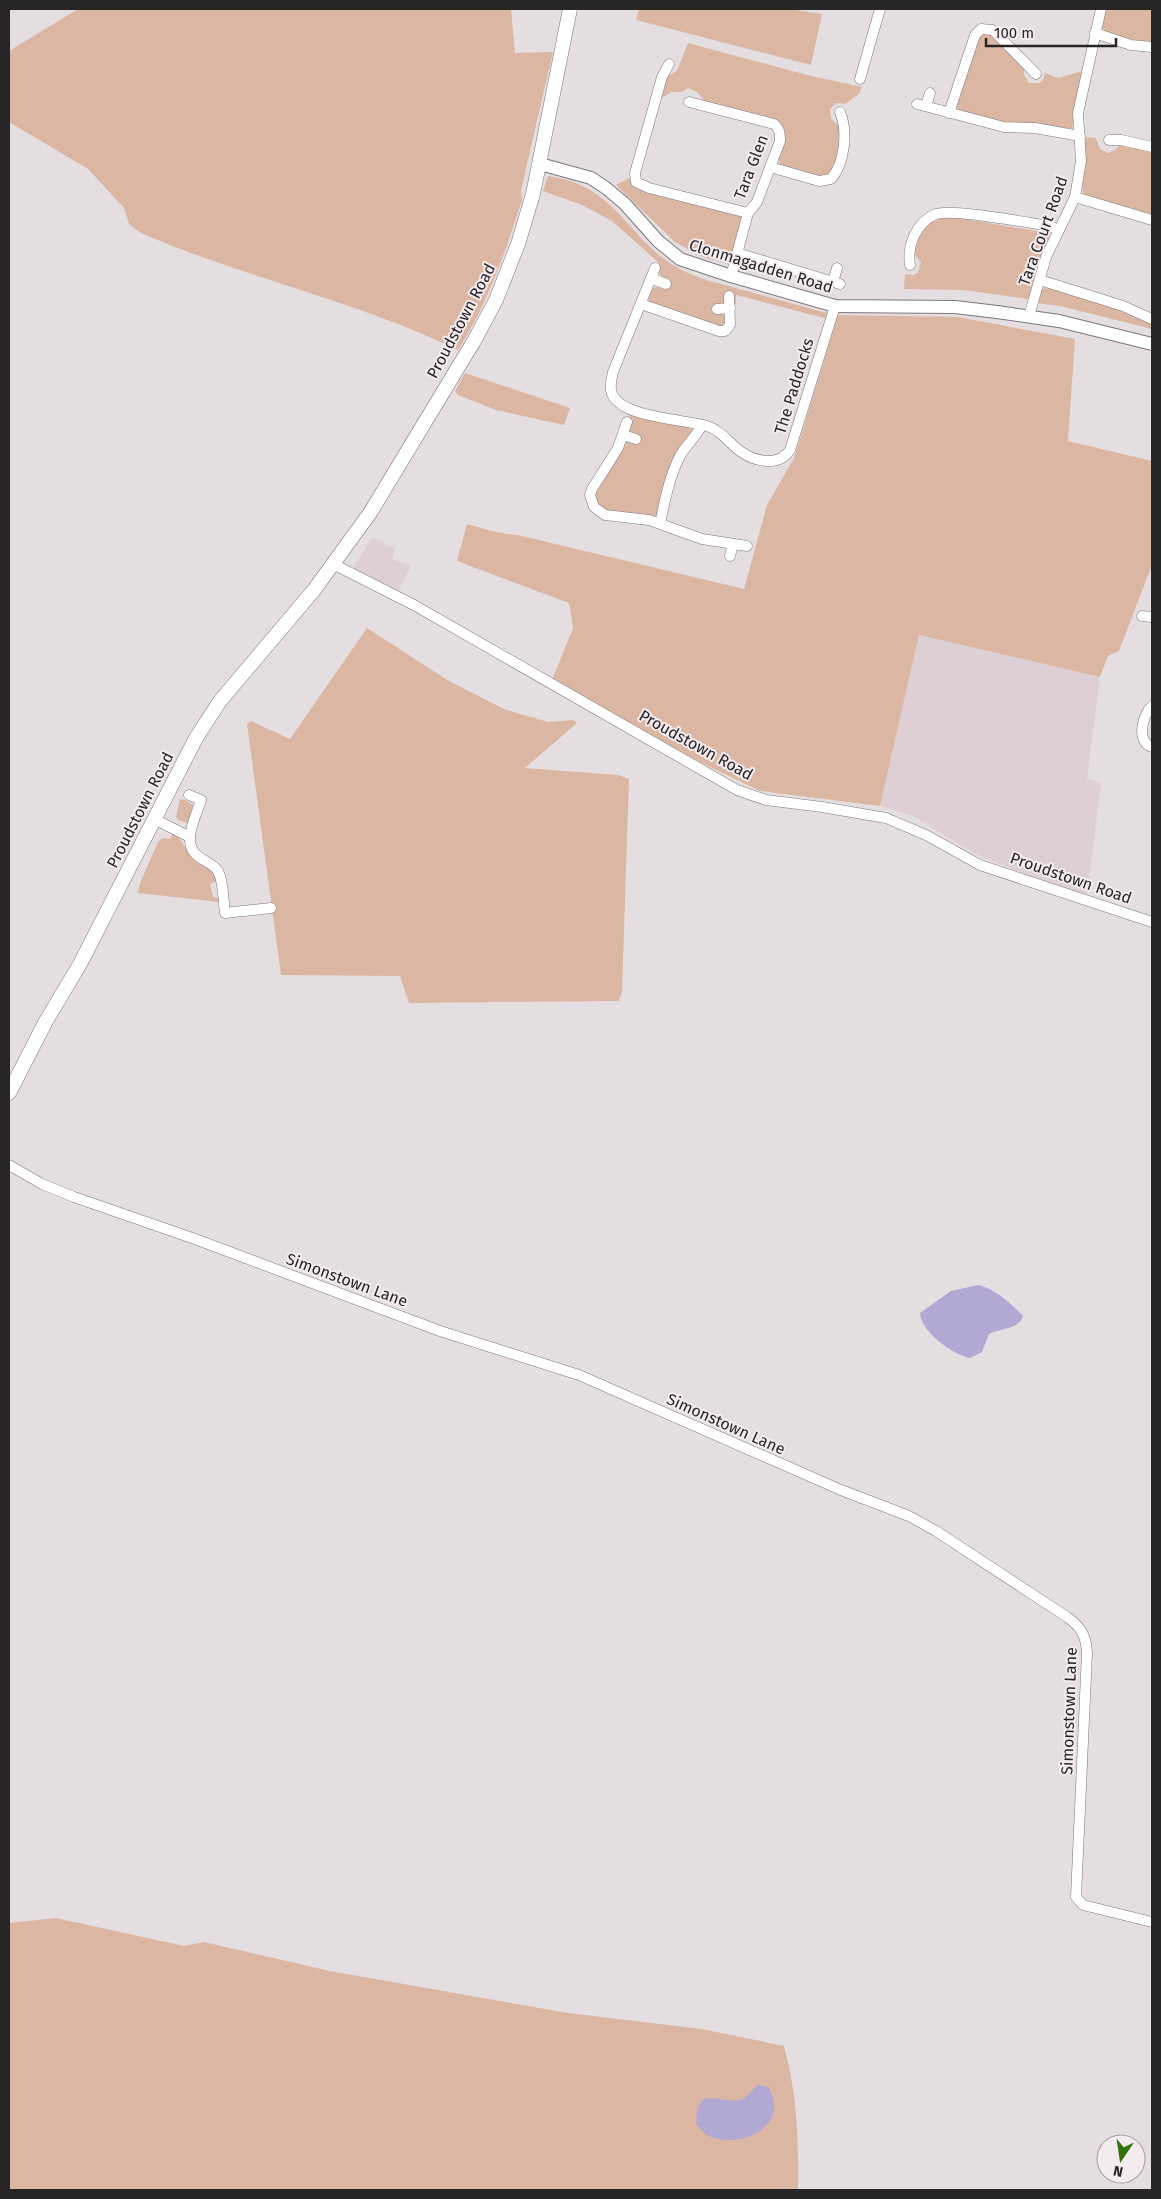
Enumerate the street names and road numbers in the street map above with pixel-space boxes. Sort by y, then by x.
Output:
street label: Tara Glen [730,132,772,202]
street label: Tara Court Road [1014,174,1072,288]
street label: Clonmagadden Road [687,235,835,297]
street label: Proudstown Road [423,260,499,382]
street label: The Paddocks [770,336,818,436]
street label: Proudstown Road [636,706,756,784]
street label: Proudstown Road [103,749,177,871]
street label: Proudstown Road [1008,848,1134,908]
street label: Simonstown Lane [284,1249,410,1311]
street label: Simonstown Lane [664,1389,788,1459]
street label: Simonstown Lane [1057,1647,1081,1775]

